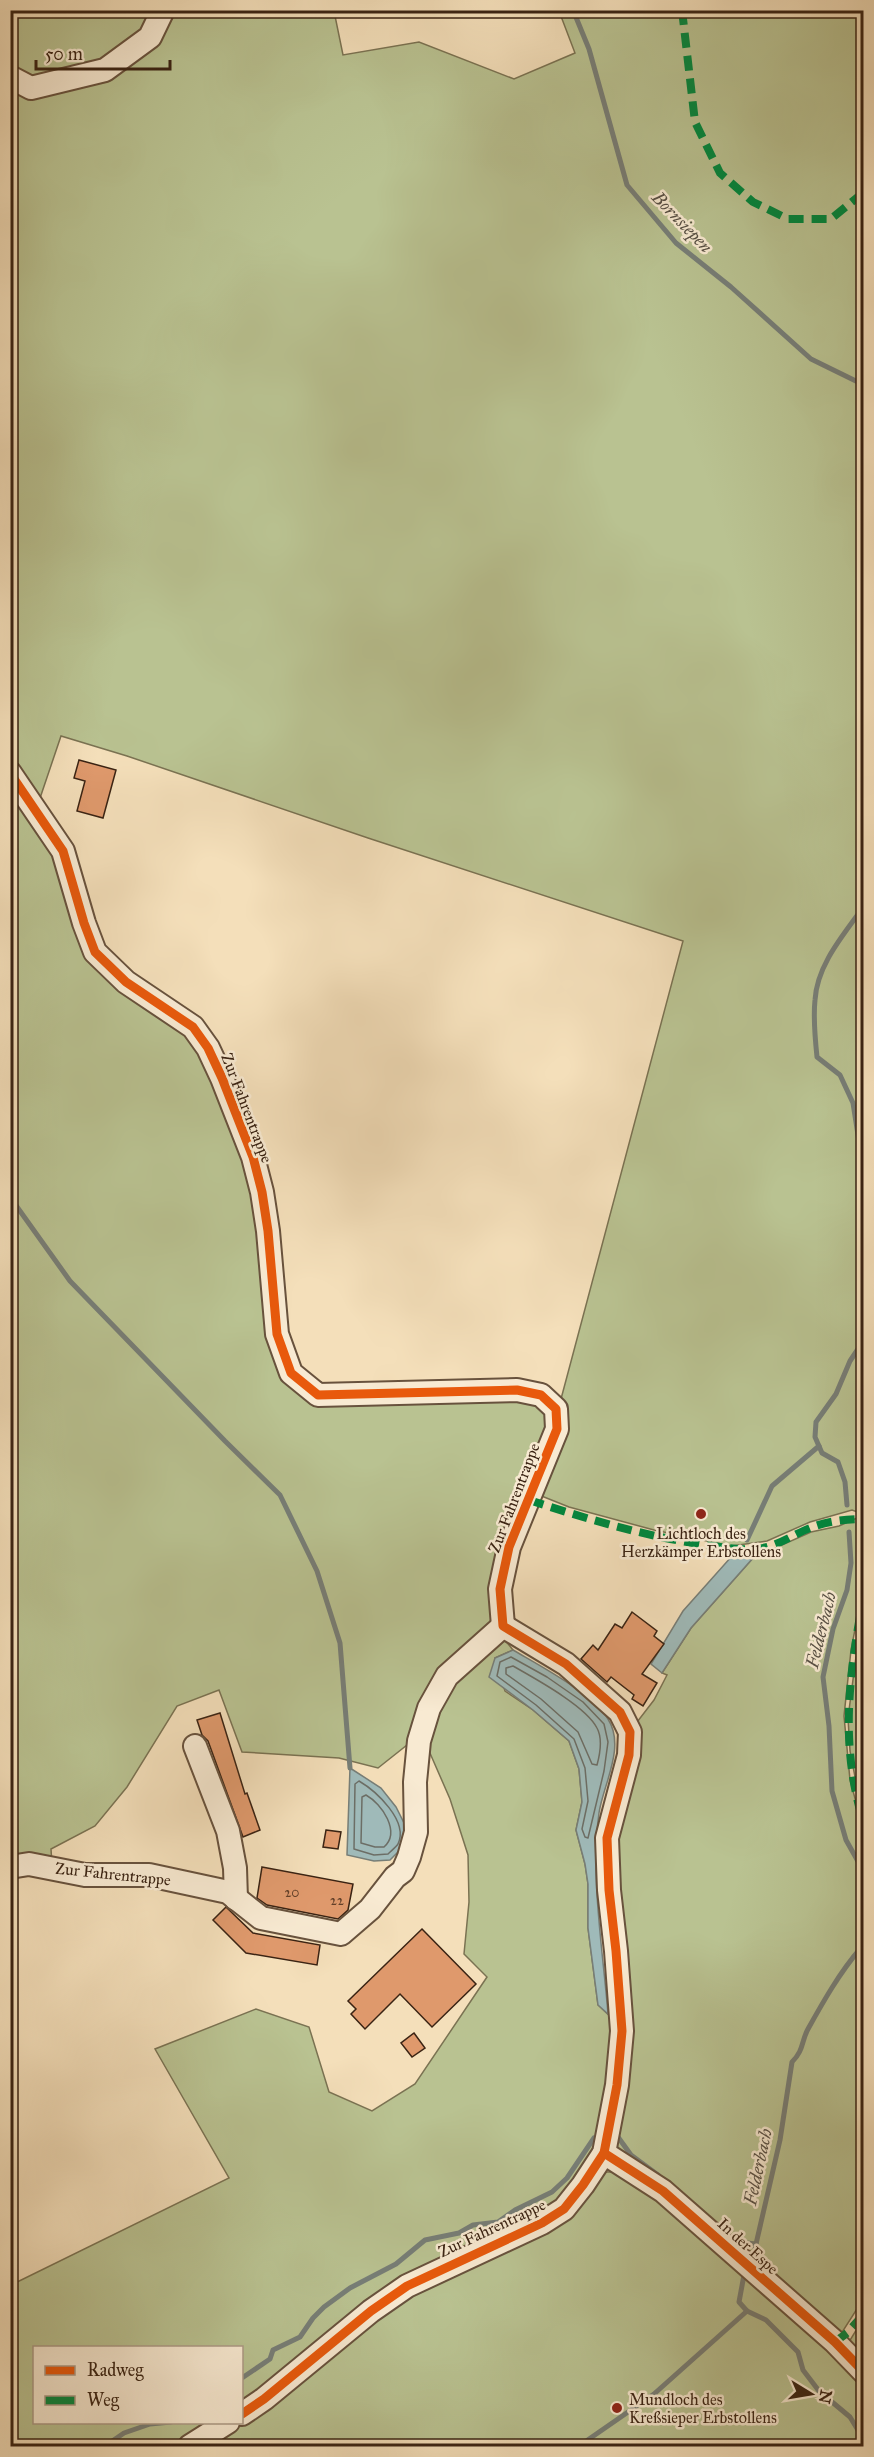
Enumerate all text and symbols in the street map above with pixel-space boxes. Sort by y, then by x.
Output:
scale bar [36,33,170,71]
text: 50 m [45,43,83,65]
water label: Bornsiepen [646,186,717,259]
street label: Zur Fahrentrappe [217,1050,277,1166]
street label: Zur Fahrentrappe [484,1440,544,1556]
marker: Lichtloch des Herzkämper Erbstollens [694,1507,708,1521]
place label: Lichtloch des Herzkämper Erbstollens [621,1524,781,1561]
water label: Felderbach [801,1589,841,1671]
street label: Zur Fahrentrappe [54,1858,172,1890]
house number: 20 [284,1884,300,1901]
house number: 22 [330,1892,344,1909]
water label: Felderbach [739,2126,777,2208]
street label: Zur Fahrentrappe [435,2195,549,2261]
street label: In der Espe [714,2214,782,2278]
legend [33,2346,243,2424]
text: Radweg [87,2359,144,2382]
north arrow [781,2364,841,2424]
text: N [815,2388,836,2406]
text: Weg [87,2389,120,2412]
place label: Mundloch des Kreßsieper Erbstollens [629,2390,777,2427]
marker: Mundloch des Kreßsieper Erbstollens [610,2401,624,2415]

